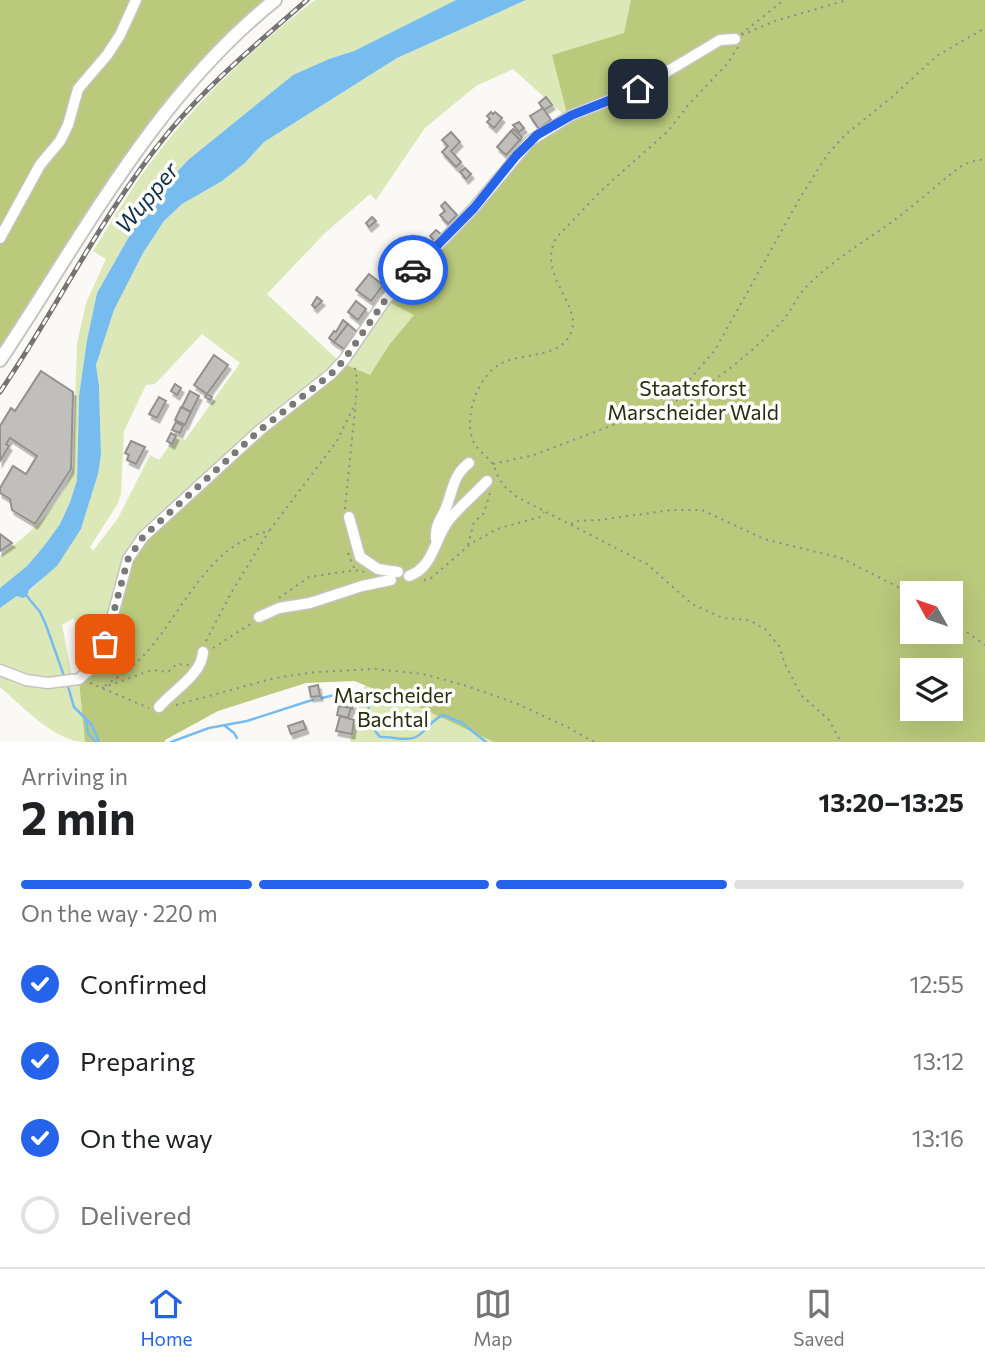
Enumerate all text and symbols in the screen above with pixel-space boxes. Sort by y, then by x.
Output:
pin [608,59,668,119]
icon: home [619,70,657,108]
water label: Wupper [109,156,184,238]
courier [378,235,448,305]
icon: car [394,251,432,289]
park label: Staatsforst Marscheider Wald [607,375,779,424]
north arrow [900,581,962,644]
map controls [900,581,963,721]
pin [75,614,135,674]
icon: bag [86,625,124,663]
button: layers [900,658,963,721]
park label: Marscheider Bachtal [334,682,452,731]
text: Arriving in [21,762,128,790]
text: 13:20–13:25 [819,786,964,817]
text: 2 min [21,788,136,844]
text: On the way · 220 m [21,899,218,927]
icon: check [21,965,59,1003]
text: Confirmed [80,968,207,999]
text: 12:55 [910,970,964,998]
icon: check [21,1042,59,1080]
text: Preparing [80,1045,195,1076]
text: 13:12 [913,1047,964,1075]
icon: check [21,1119,59,1157]
text: On the way [80,1122,213,1153]
text: 13:16 [912,1124,964,1152]
text: Delivered [80,1199,191,1230]
tab: Home [140,1285,193,1350]
tab: Map [473,1285,513,1350]
tab: Saved [793,1285,845,1350]

